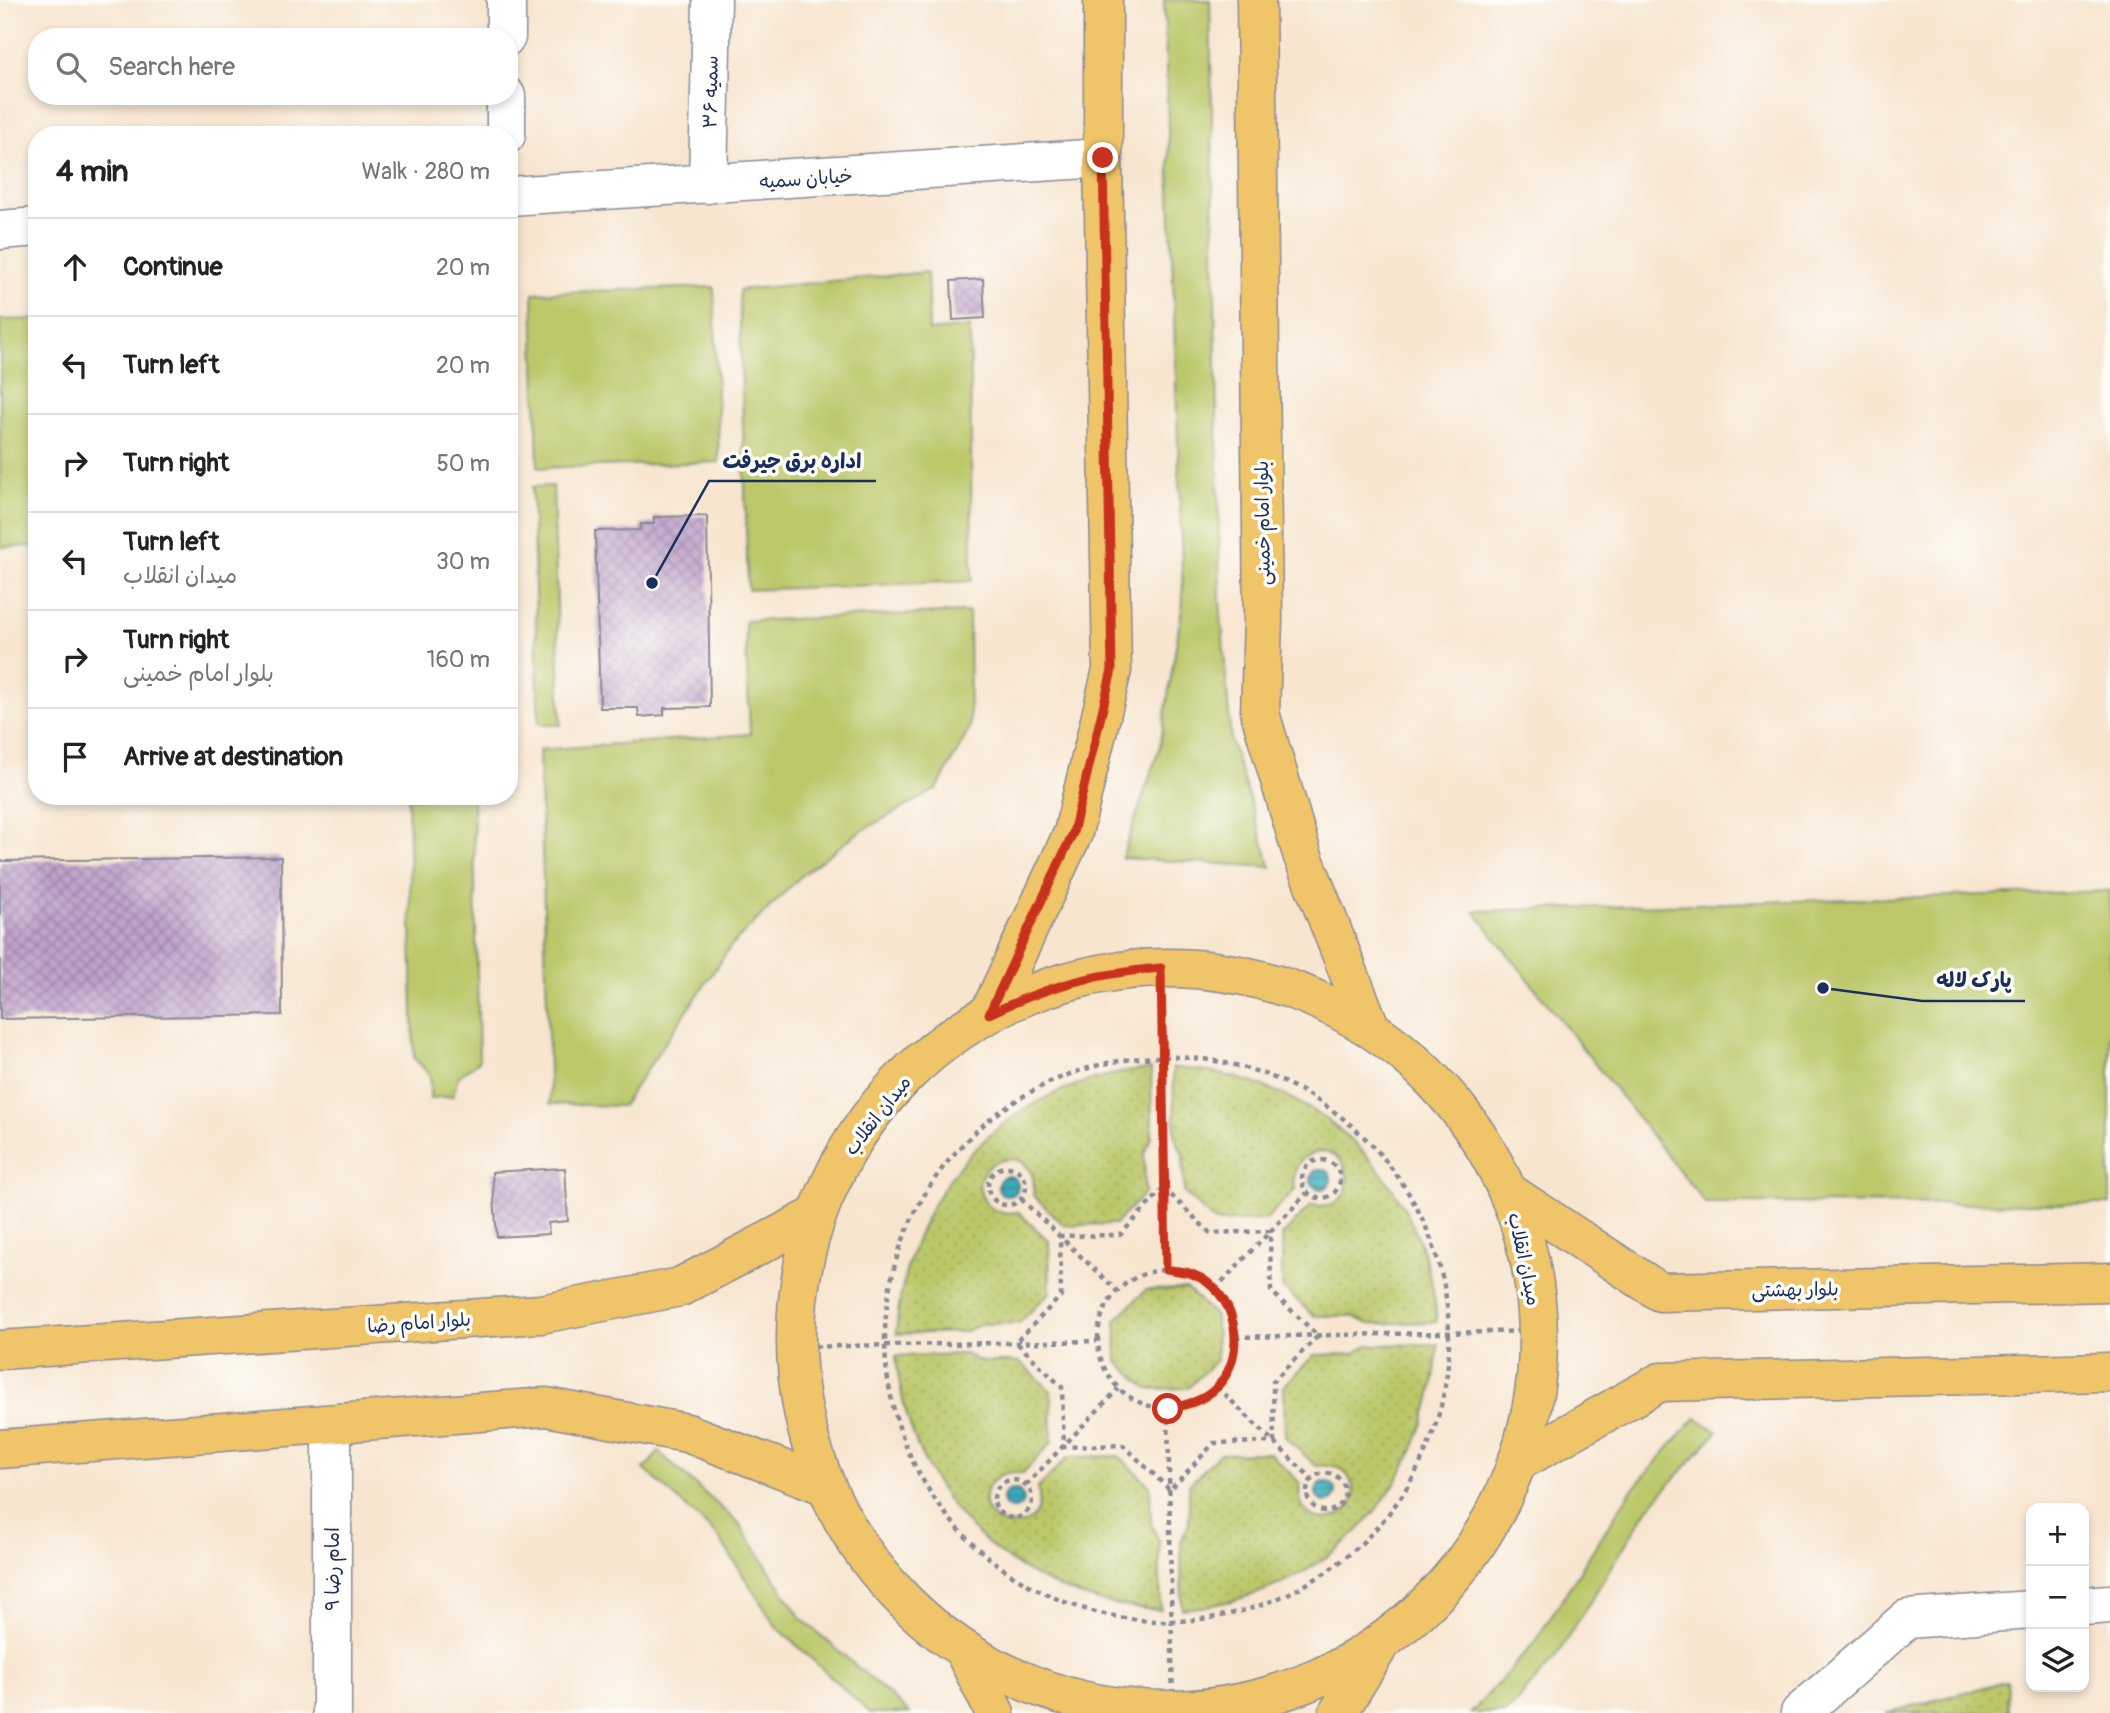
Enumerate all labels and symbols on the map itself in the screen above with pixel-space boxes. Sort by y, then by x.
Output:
street label: سمیه ۳۶ [698,55,724,129]
route end [1087,142,1118,173]
street label: خیابان سمیه [759,164,853,194]
callout: اداره برق جیرفت [709,439,876,481]
text: اداره برق جیرفت [723,448,861,475]
street label: بلوار امام خمینی [1250,460,1278,586]
callout: پارک لاله [1922,959,2025,1001]
text: پارک لاله [1936,967,2012,994]
street label: میدان انقلاب [839,1071,916,1160]
street label: میدان انقلاب [1502,1211,1546,1308]
street label: بلوار بهشتی [1751,1277,1839,1303]
street label: بلوار امام رضا [366,1307,472,1341]
route start [1152,1393,1183,1424]
street label: امام رضا ۹ [321,1527,347,1611]

